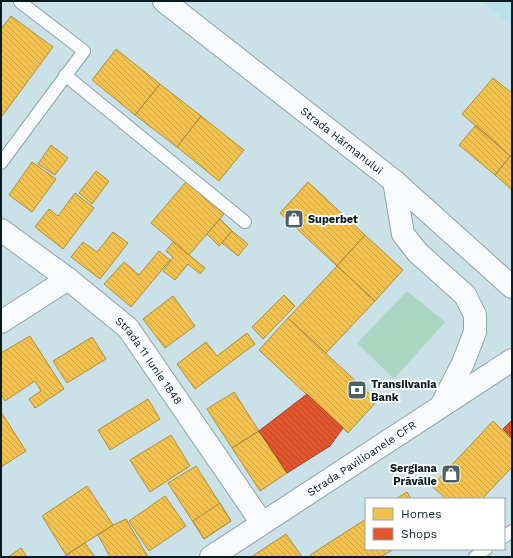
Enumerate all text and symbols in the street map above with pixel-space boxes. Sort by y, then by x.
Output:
street label: Strada Hărmanului [298,104,386,177]
shop icon: Superbet [283,208,305,230]
place label: Superbet [308,213,358,226]
street label: Strada 11 Iunie 1848 [113,314,185,407]
place label: Transilvania Bank [371,378,437,404]
bank icon: Transilvania Bank [346,379,368,401]
street label: Strada Pavilioanele CFR [305,418,419,499]
place label: Sergiana Prăvălie [390,462,438,488]
shop icon: Sergiana Prăvălie [440,463,462,485]
legend [365,498,505,550]
text: Homes [401,507,442,521]
text: Shops [401,527,437,541]

